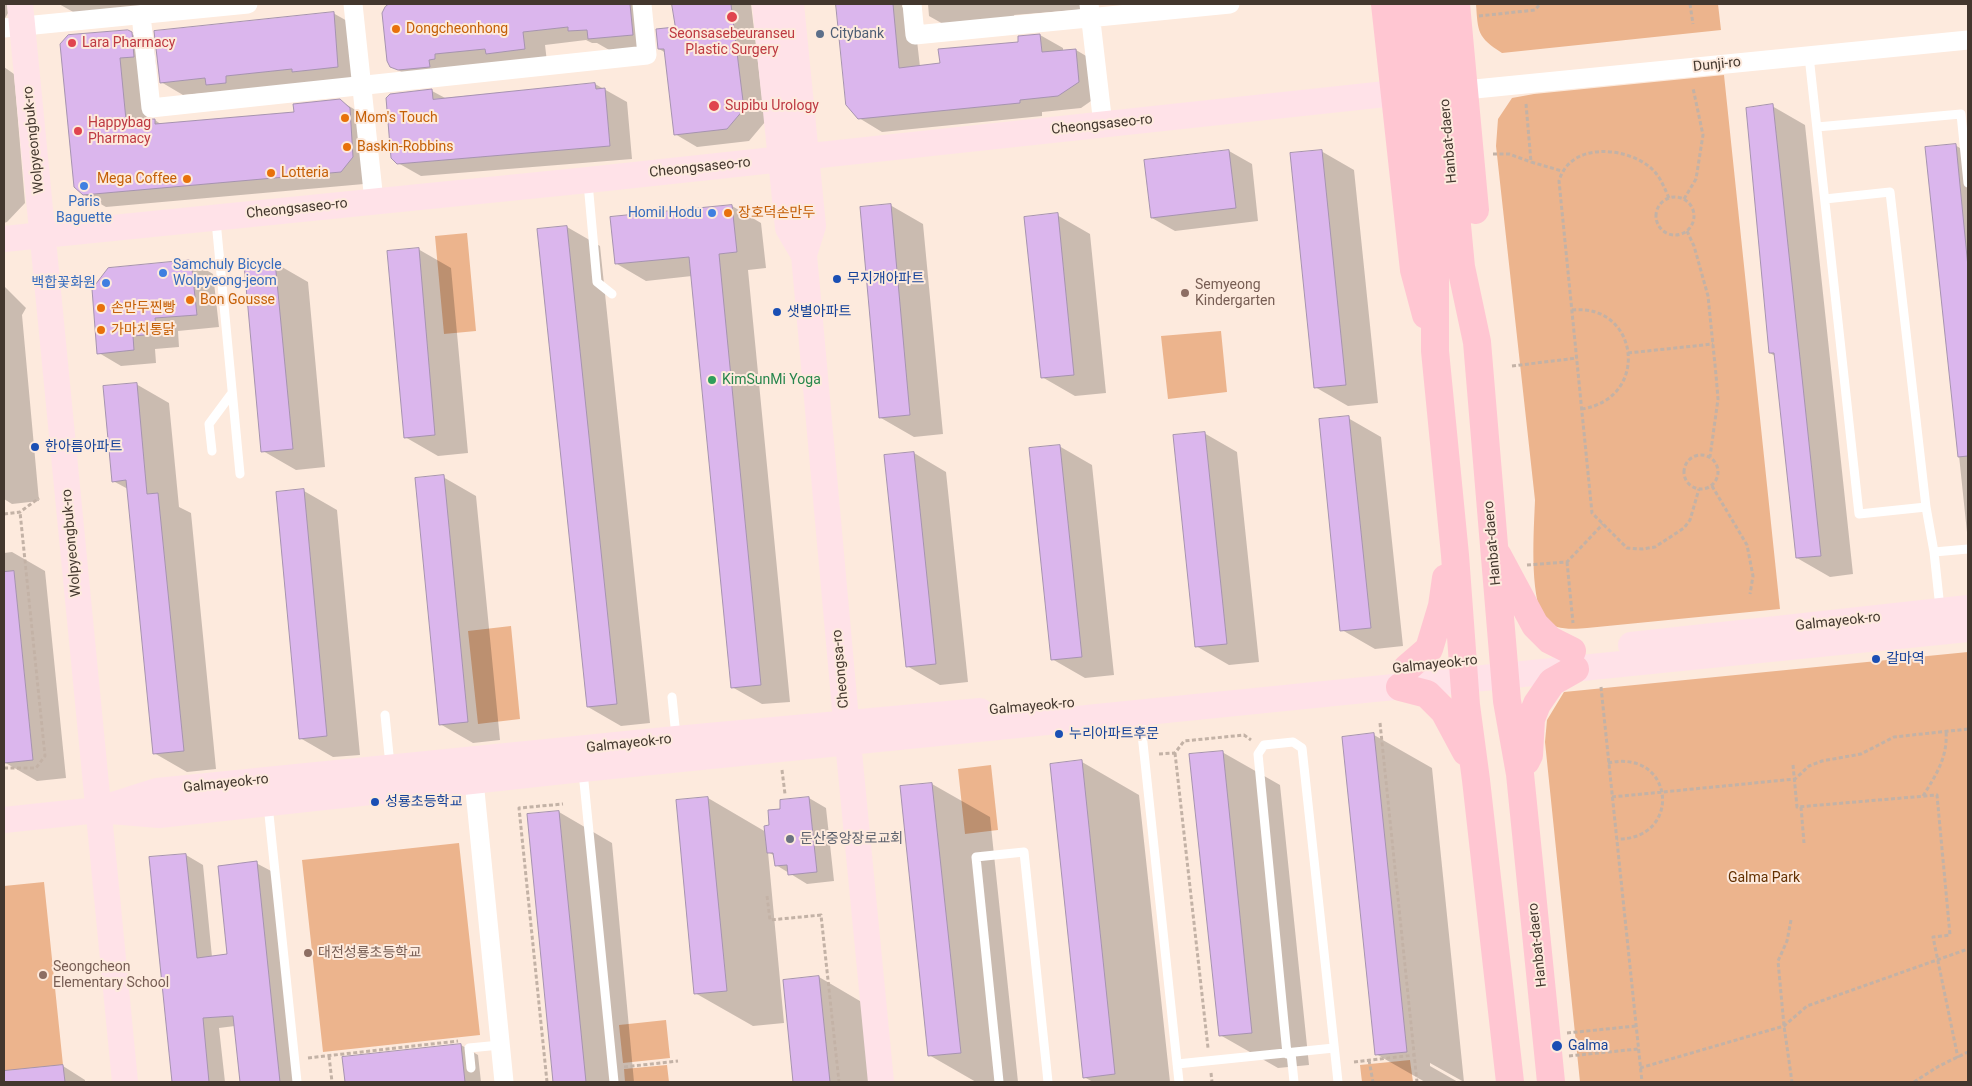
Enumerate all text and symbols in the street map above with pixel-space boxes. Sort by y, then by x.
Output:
marker: Seonsasebeuranseu Plastic Surgery [725,10,739,24]
place label: Dongcheonhong [406,21,508,37]
marker: Dongcheonhong [390,23,402,35]
place label: Seonsasebeuranseu Plastic Surgery [669,26,795,58]
place label: Citybank [830,26,884,42]
marker: Citybank [814,28,826,40]
place label: Lara Pharmacy [82,35,175,51]
marker: Lara Pharmacy [66,37,78,49]
street label: Dunji-ro [1692,54,1742,76]
street label: Wolpyeongbuk-ro [20,85,48,195]
place label: Supibu Urology [725,98,819,114]
street label: Hanbat-daero [1437,98,1461,184]
marker: Supibu Urology [707,99,721,113]
place label: Mom's Touch [355,110,438,126]
street label: Cheongsaseo-ro [1051,111,1153,139]
marker: Mom's Touch [339,112,351,124]
place label: Happybag Pharmacy [88,115,151,148]
marker: Happybag Pharmacy [72,125,84,137]
place label: Baskin-Robbins [357,139,453,155]
marker: Baskin-Robbins [341,141,353,153]
street label: Cheongsaseo-ro [649,154,751,182]
place label: Lotteria [281,165,329,181]
marker: Lotteria [265,167,277,179]
place label: Mega Coffee [97,171,177,187]
marker: Mega Coffee [181,173,193,185]
marker: Paris Baguette [78,180,90,192]
place label: Paris Baguette [56,194,112,226]
street label: Cheongsaseo-ro [246,195,348,223]
place label: Homil Hodu [628,205,702,221]
place label: 장호덕손만두 [738,205,815,221]
marker: Homil Hodu [706,207,718,219]
marker: 장호덕손만두 [722,207,734,219]
place label: Samchuly Bicycle Wolpyeong-jeom [173,257,282,290]
marker: Samchuly Bicycle Wolpyeong-jeom [157,267,169,279]
place label: 무지개아파트 [847,271,924,287]
marker: 무지개아파트 [831,273,843,285]
place label: 백합꽃화원 [32,275,96,291]
marker: 백합꽃화원 [100,277,112,289]
place label: Semyeong Kindergarten [1195,277,1275,310]
marker: Semyeong Kindergarten [1179,287,1191,299]
place label: Bon Gousse [200,292,275,308]
marker: Bon Gousse [184,294,196,306]
place label: 손만두찐빵 [111,300,175,316]
marker: 손만두찐빵 [95,302,107,314]
place label: 샛별아파트 [787,304,851,320]
marker: 샛별아파트 [771,306,783,318]
place label: 가마치통닭 [111,322,175,338]
marker: 가마치통닭 [95,324,107,336]
place label: KimSunMi Yoga [722,372,821,388]
marker: KimSunMi Yoga [706,374,718,386]
place label: 한아름아파트 [45,439,122,455]
marker: 한아름아파트 [29,441,41,453]
street label: Wolpyeongbuk-ro [59,488,85,598]
street label: Hanbat-daero [1481,500,1505,586]
street label: Galmayeok-ro [1794,609,1882,635]
street label: Cheongsa-ro [829,629,853,709]
place label: 갈마역 [1886,651,1925,667]
street label: Galmayeok-ro [1391,652,1479,678]
marker: 갈마역 [1870,653,1882,665]
street label: Galmayeok-ro [989,695,1075,719]
place label: 누리아파트후문 [1069,726,1159,742]
marker: 누리아파트후문 [1053,728,1065,740]
street label: Galmayeok-ro [585,731,673,757]
street label: Galmayeok-ro [182,771,270,797]
place label: 성룡초등학교 [385,794,462,810]
marker: 성룡초등학교 [369,796,381,808]
place label: 둔산중앙장로교회 [800,831,903,847]
marker: 둔산중앙장로교회 [784,833,796,845]
park label: Galma Park [1728,870,1800,886]
street label: Hanbat-daero [1525,902,1551,988]
place label: 대전성룡초등학교 [318,945,421,961]
marker: 대전성룡초등학교 [302,947,314,959]
place label: Seongcheon Elementary School [53,959,169,992]
marker: Seongcheon Elementary School [37,969,49,981]
place label: Galma [1568,1038,1608,1054]
marker: Galma [1550,1039,1564,1053]

